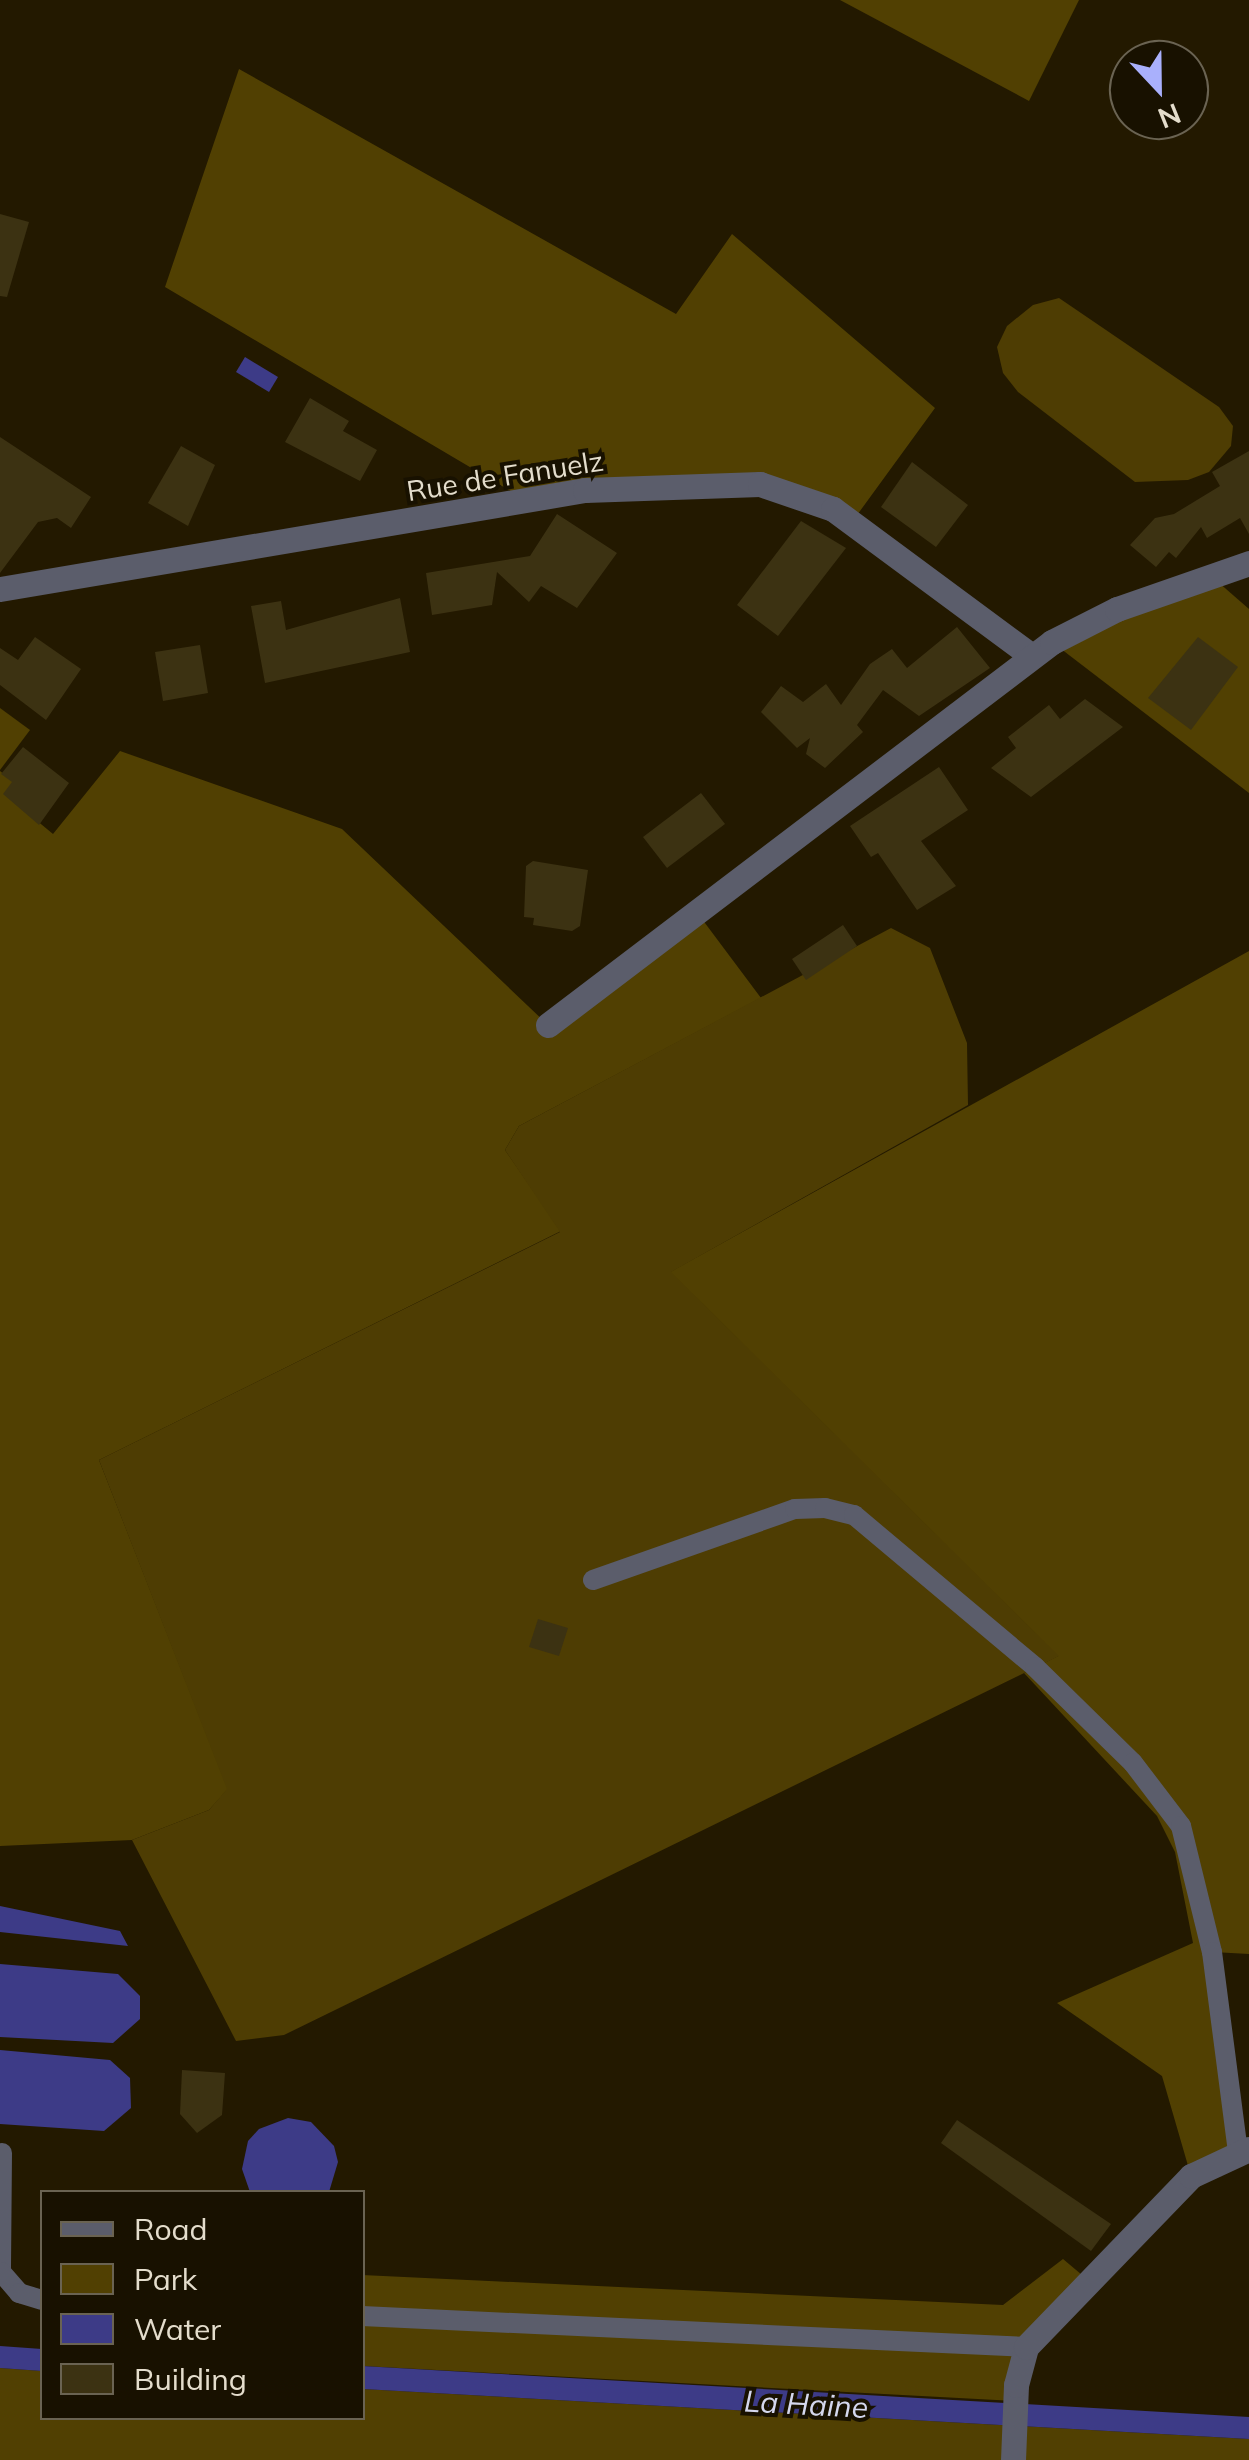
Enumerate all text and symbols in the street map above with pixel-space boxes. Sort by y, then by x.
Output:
north arrow [1109,40,1209,140]
text: N [1153,96,1186,137]
street label: Rue de Fanuelz [404,444,606,508]
legend [40,2190,365,2420]
text: Road [134,2210,208,2248]
text: Park [134,2260,197,2298]
text: Water [134,2310,221,2348]
text: Building [134,2360,247,2398]
water label: La Haine [743,2383,869,2425]

